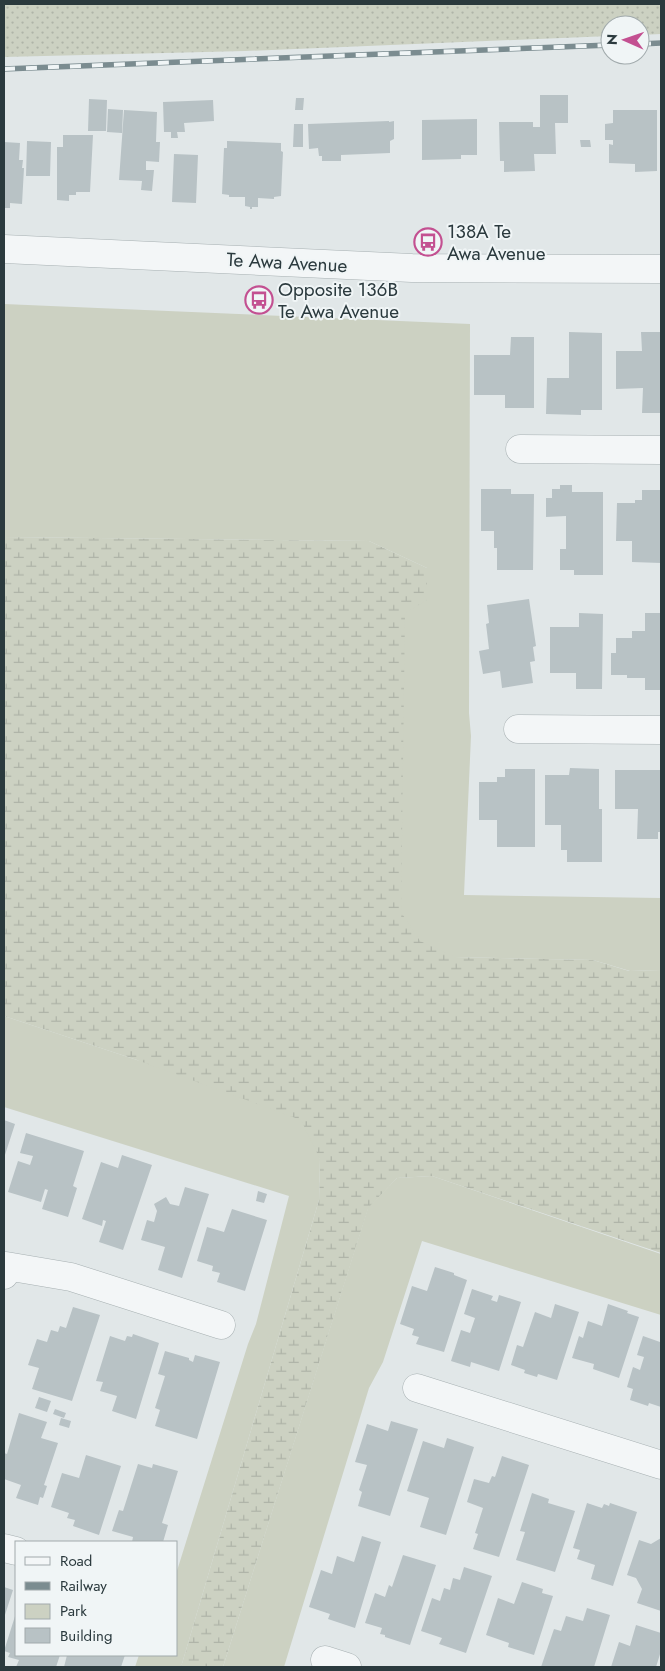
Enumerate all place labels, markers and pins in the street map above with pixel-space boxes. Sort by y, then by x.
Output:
place label: 138A Te Awa Avenue [447,218,546,267]
bus stop icon: 138A Te Awa Avenue [413,227,443,257]
place label: Opposite 136B Te Awa Avenue [278,276,399,325]
bus stop icon: Opposite 136B Te Awa Avenue [244,285,274,315]

